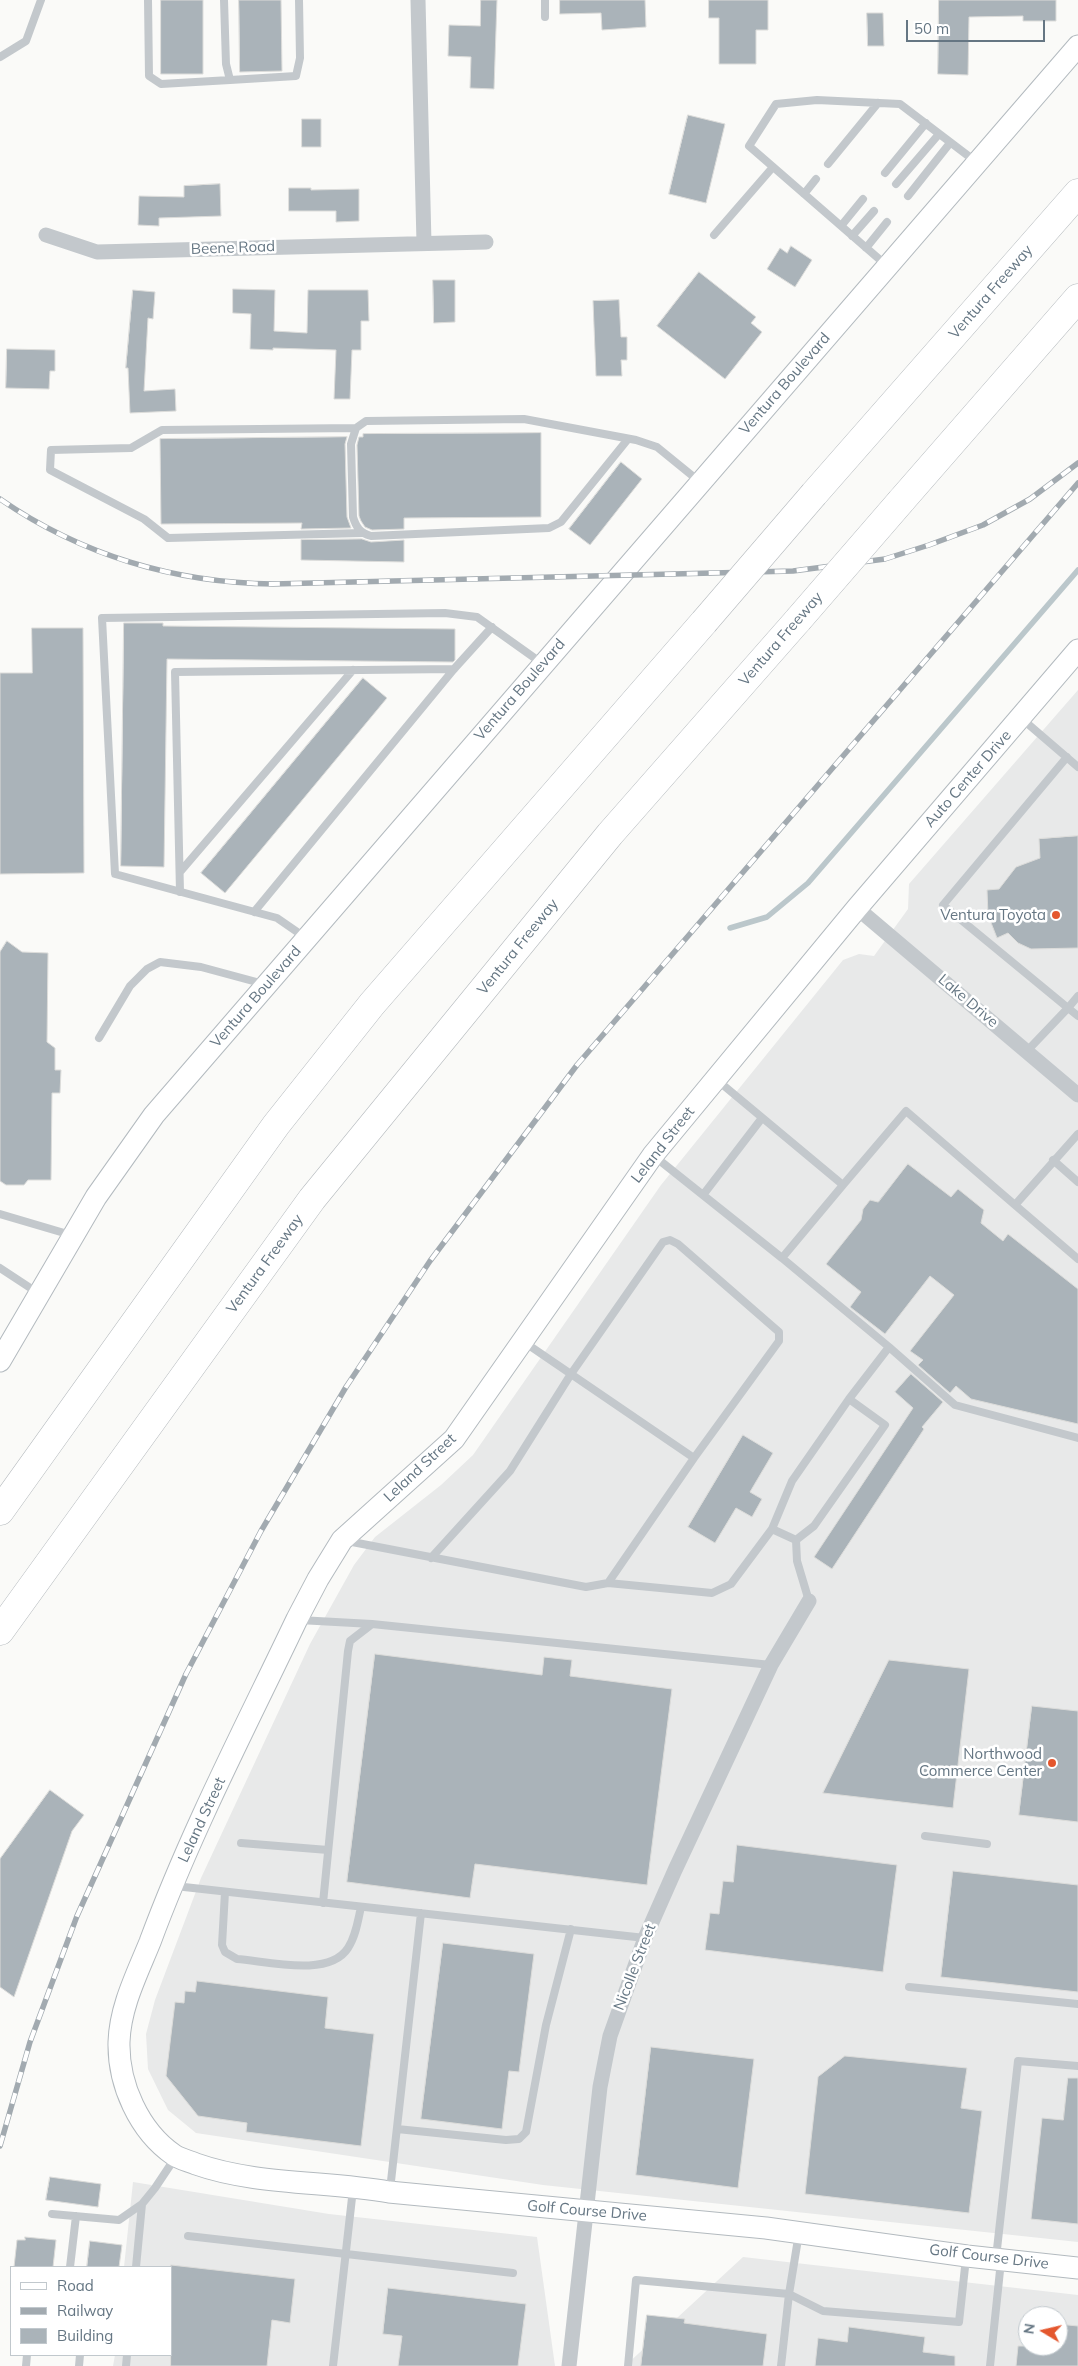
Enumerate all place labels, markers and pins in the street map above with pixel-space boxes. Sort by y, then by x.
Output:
place label: Ventura Toyota [940,906,1046,924]
marker: Ventura Toyota [1050,909,1062,921]
place label: Northwood Commerce Center [919,1745,1042,1780]
marker: Northwood Commerce Center [1046,1757,1058,1769]

